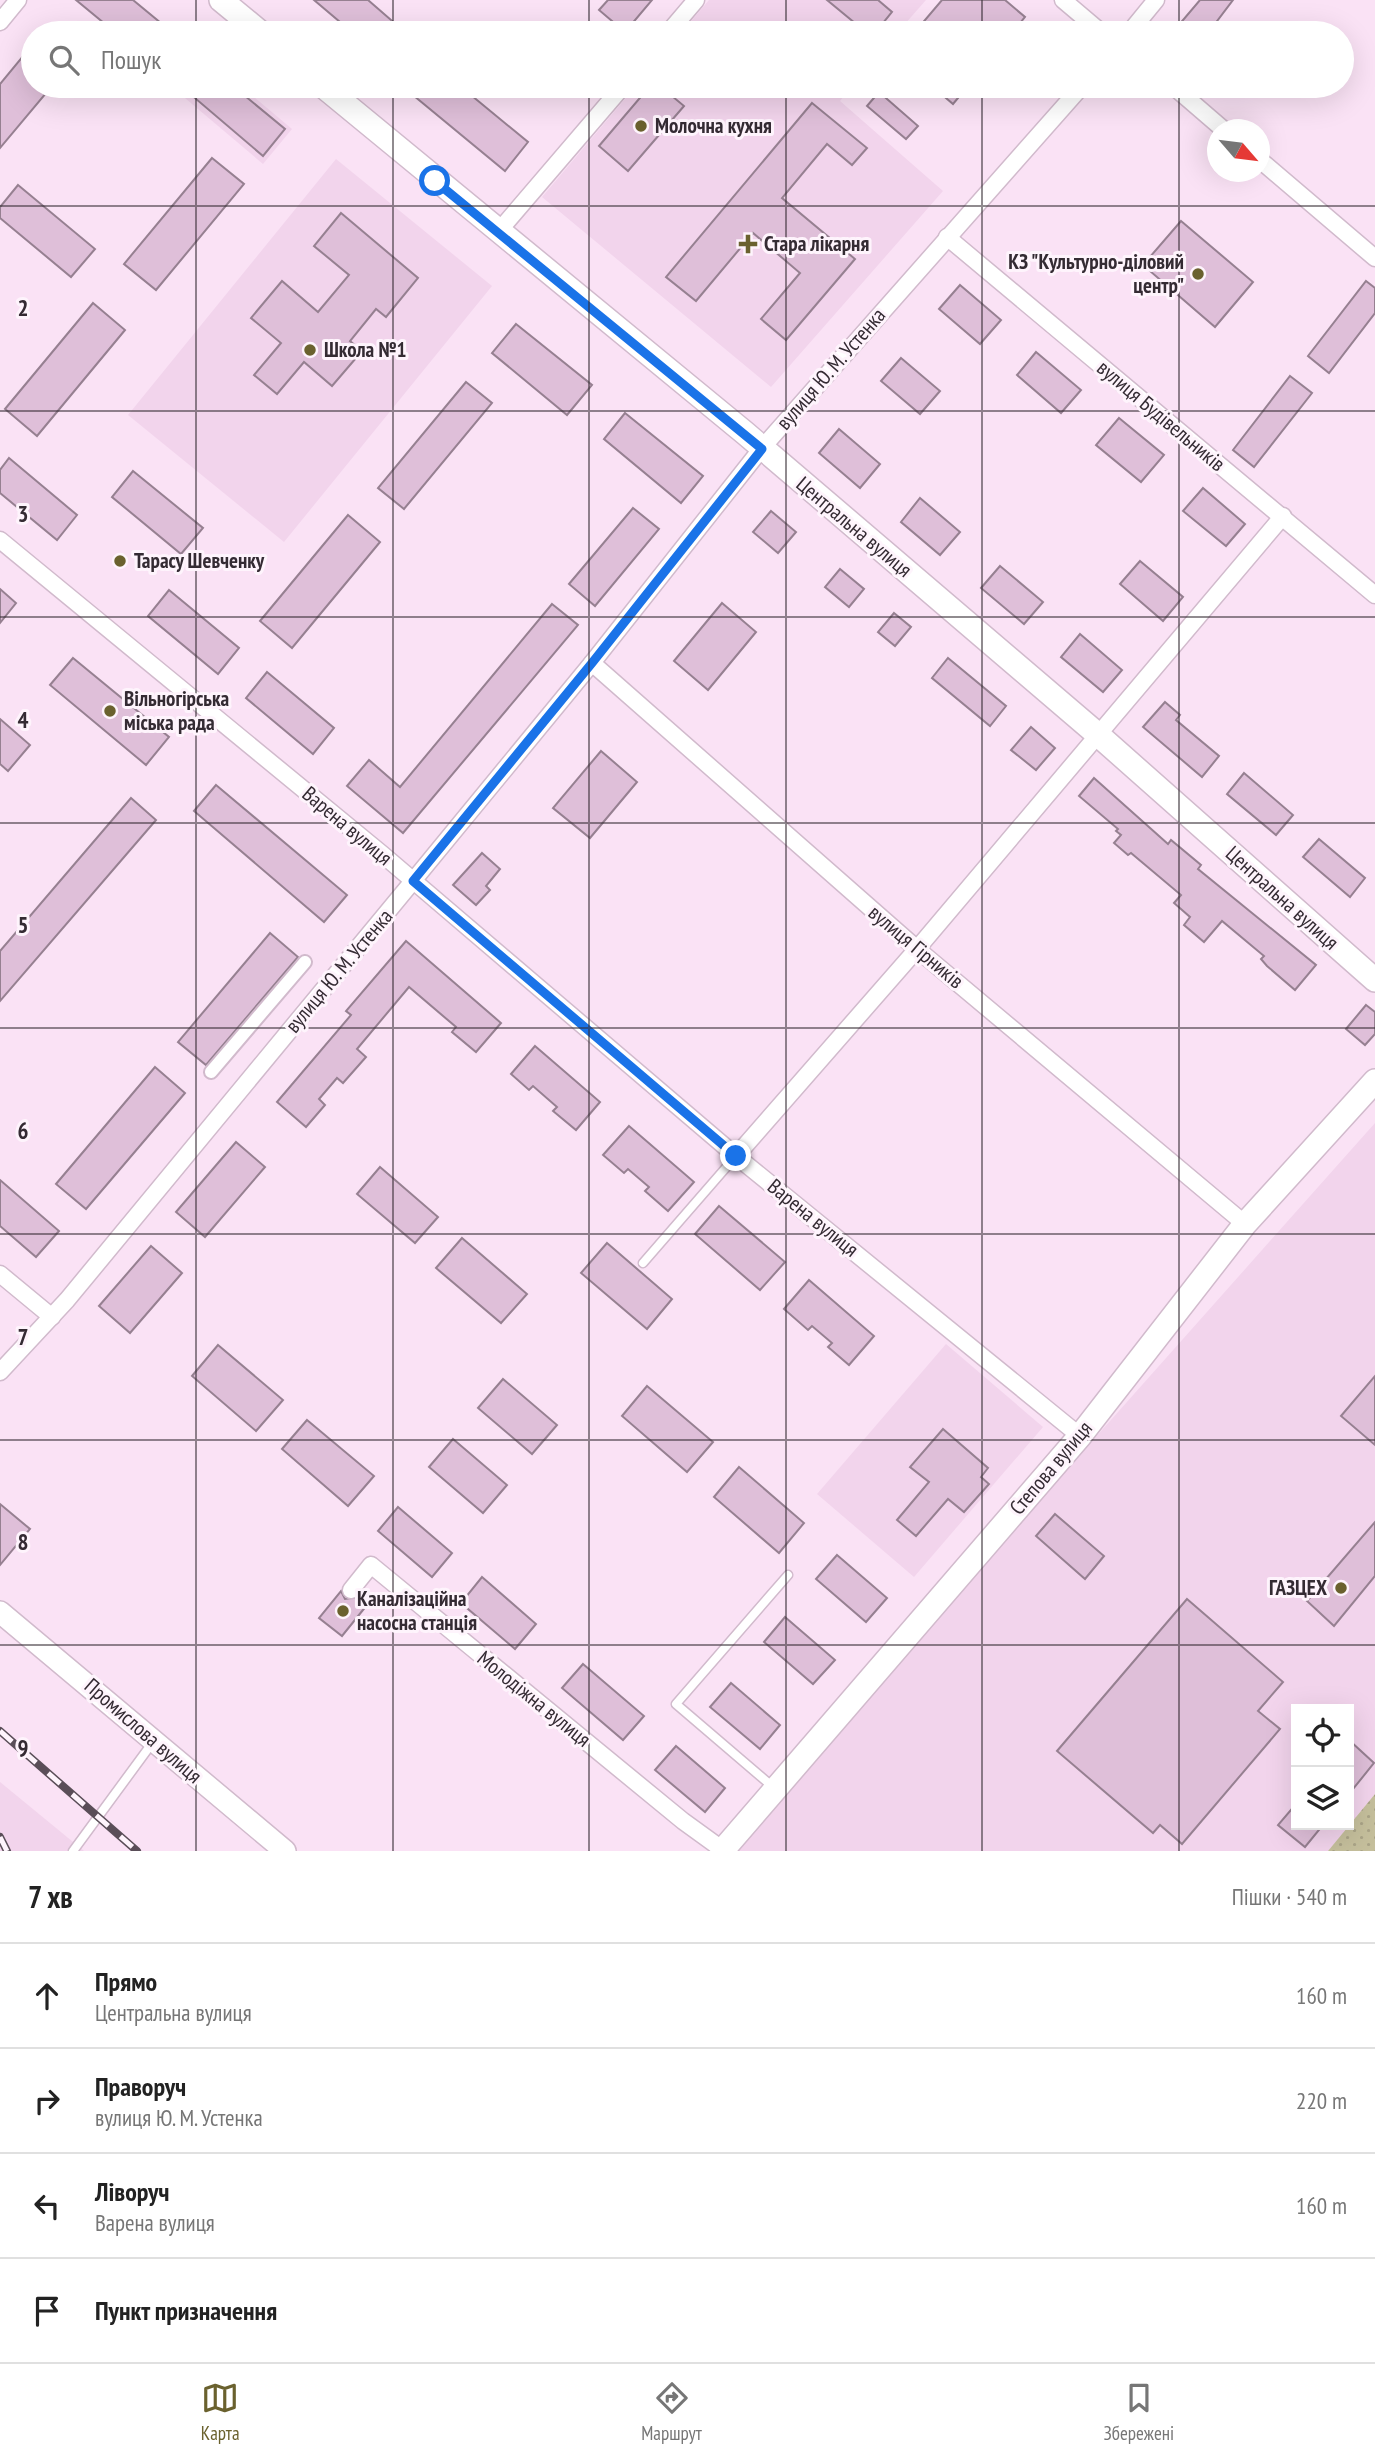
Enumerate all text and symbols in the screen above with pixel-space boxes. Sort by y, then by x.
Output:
search box [21,21,1354,98]
icon: search [45,41,83,79]
text: Пошук [101,43,161,76]
place label: Молочна кухня [655,112,772,139]
marker: Молочна кухня [633,118,649,134]
north arrow [1207,119,1270,182]
route start [419,165,450,196]
place label: Стара лікарня [764,230,869,257]
marker: Стара лікарня [738,234,758,254]
place label: КЗ "Культурно-діловий центр" [1008,248,1184,299]
marker: КЗ "Культурно-діловий центр" [1190,266,1206,282]
text: 2 [18,293,29,322]
street label: вулиця Ю. М. Устенка [770,302,891,435]
place label: Школа №1 [324,336,407,363]
marker: Школа №1 [302,342,318,358]
street label: вулиця Будівельників [1092,354,1231,477]
street label: Центральна вулиця [791,470,918,583]
text: 3 [18,499,29,528]
place label: Тарасу Шевченку [134,547,265,574]
marker: Тарасу Шевченку [112,553,128,569]
place label: Вільногірська міська рада [124,685,230,736]
marker: Вільногірська міська рада [102,703,118,719]
text: 4 [18,705,29,734]
street label: Варена вулиця [297,780,398,871]
street label: Центральна вулиця [1220,840,1344,955]
street label: вулиця Гірників [863,899,969,994]
street label: вулиця Ю. М. Устенка [279,903,398,1038]
text: 5 [18,910,29,939]
text: 6 [18,1116,29,1145]
route end [720,1140,751,1171]
street label: Варена вулиця [762,1173,864,1263]
text: 7 [18,1322,29,1351]
street label: Степова вулиця [1004,1415,1098,1520]
text: 8 [18,1527,29,1556]
place label: ГАЗЦЕХ [1269,1574,1327,1601]
marker: ГАЗЦЕХ [1333,1580,1349,1596]
place label: Каналізаційна насосна станція [357,1585,477,1636]
marker: Каналізаційна насосна станція [335,1603,351,1619]
street label: Молодіжна вулиця [472,1645,597,1753]
street label: Промислова вулиця [79,1672,208,1789]
map controls [1291,1704,1354,1830]
button: locate [1291,1704,1354,1767]
text: 9 [18,1733,29,1762]
button: layers [1291,1767,1354,1830]
text: 7 хв [28,1877,73,1916]
text: Пішки · 540 m [1232,1882,1347,1911]
text: Прямо [95,1965,157,1998]
icon: ahead [28,1977,66,2015]
text: 160 m [1296,1981,1347,2010]
text: Центральна вулиця [95,1998,252,2027]
text: Праворуч [95,2070,186,2103]
icon: right [28,2082,66,2120]
text: 220 m [1296,2086,1347,2115]
text: вулиця Ю. М. Устенка [95,2103,263,2132]
text: Ліворуч [95,2175,169,2208]
icon: left [28,2187,66,2225]
text: 160 m [1296,2191,1347,2220]
text: Варена вулиця [95,2208,215,2237]
icon: arrive [28,2292,66,2330]
text: Пункт призначення [95,2294,277,2327]
tab: Карта [201,2379,240,2445]
tab: Маршрут [641,2379,702,2445]
tab: Збережені [1104,2379,1174,2445]

